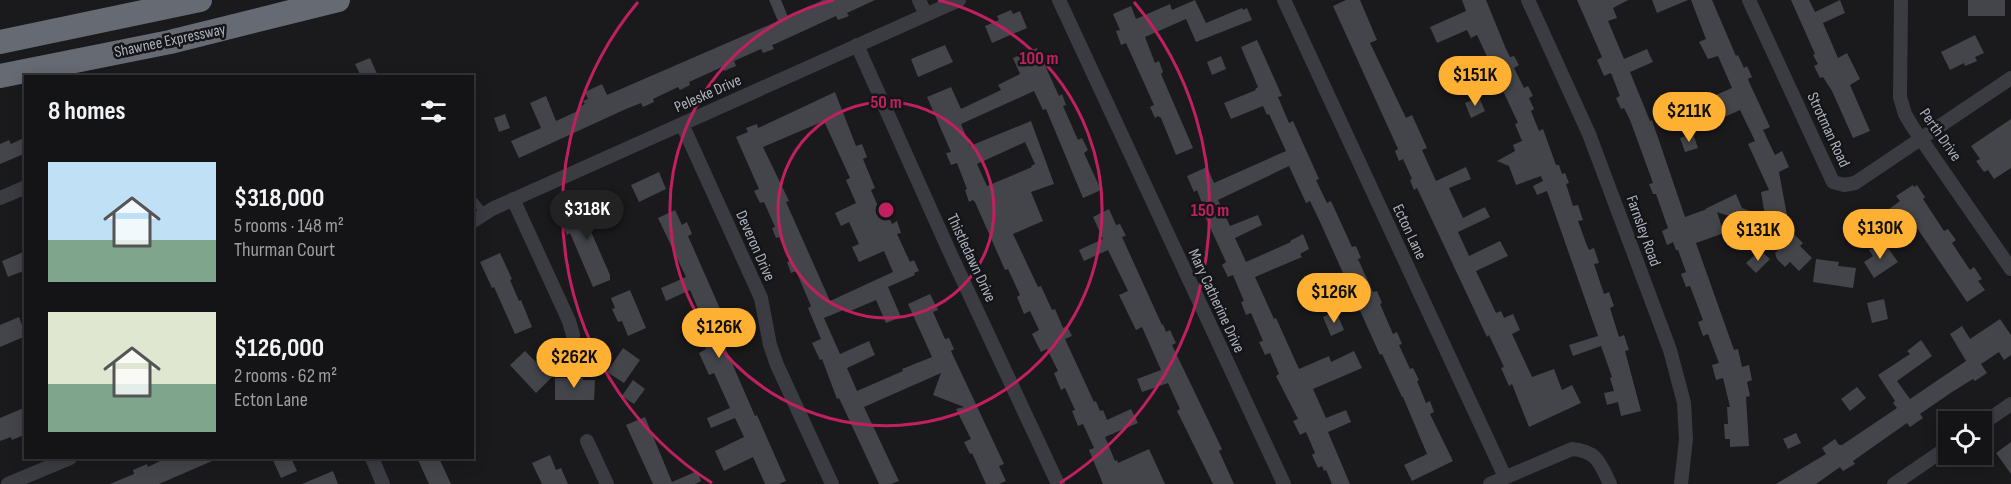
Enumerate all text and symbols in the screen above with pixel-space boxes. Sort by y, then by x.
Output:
street label: Shawnee Expressway [113,20,227,62]
text: 100 m [1020,48,1059,69]
pin: $151K [1433,56,1517,107]
text: $151K [1453,63,1497,87]
street label: Peleske Drive [672,71,744,117]
street label: Strotman Road [1802,90,1854,170]
text: 50 m [870,92,902,113]
pin: $211K [1647,92,1731,143]
icon: filters [417,95,450,128]
text: 8 homes [48,96,126,127]
text: $211K [1667,99,1711,123]
street label: Perth Drive [1915,105,1965,165]
text: $318,000 [234,183,324,214]
icon: home [96,186,168,258]
pin: $318K [545,190,629,241]
street label: Farnsley Road [1621,193,1665,269]
text: $318K [564,197,610,221]
centre of rings [876,200,896,220]
text: 150 m [1191,200,1229,221]
street label: Ecton Lane [1388,201,1430,263]
street label: Deveron Drive [731,208,779,284]
pin: $130K [1838,209,1922,260]
street label: Thistledawn Drive [942,211,1000,305]
pin: $131K [1716,211,1800,262]
text: 5 rooms · 148 m² [234,214,344,238]
text: $130K [1857,216,1903,240]
text: $131K [1736,218,1780,242]
text: Thurman Court [234,238,335,262]
street label: Mary Catherine Drive [1184,246,1248,356]
pin: $126K [1292,273,1376,324]
text: $126K [1311,280,1357,304]
pin: $126K [677,308,761,359]
text: $126K [696,315,742,339]
text: $126,000 [234,333,324,364]
icon: home [96,336,168,408]
pin: $262K [532,338,616,389]
text: $262K [550,345,598,369]
text: 2 rooms · 62 m² [234,364,337,388]
text: Ecton Lane [234,388,308,412]
map controls [1938,411,1992,465]
button: locate [1938,411,1992,465]

